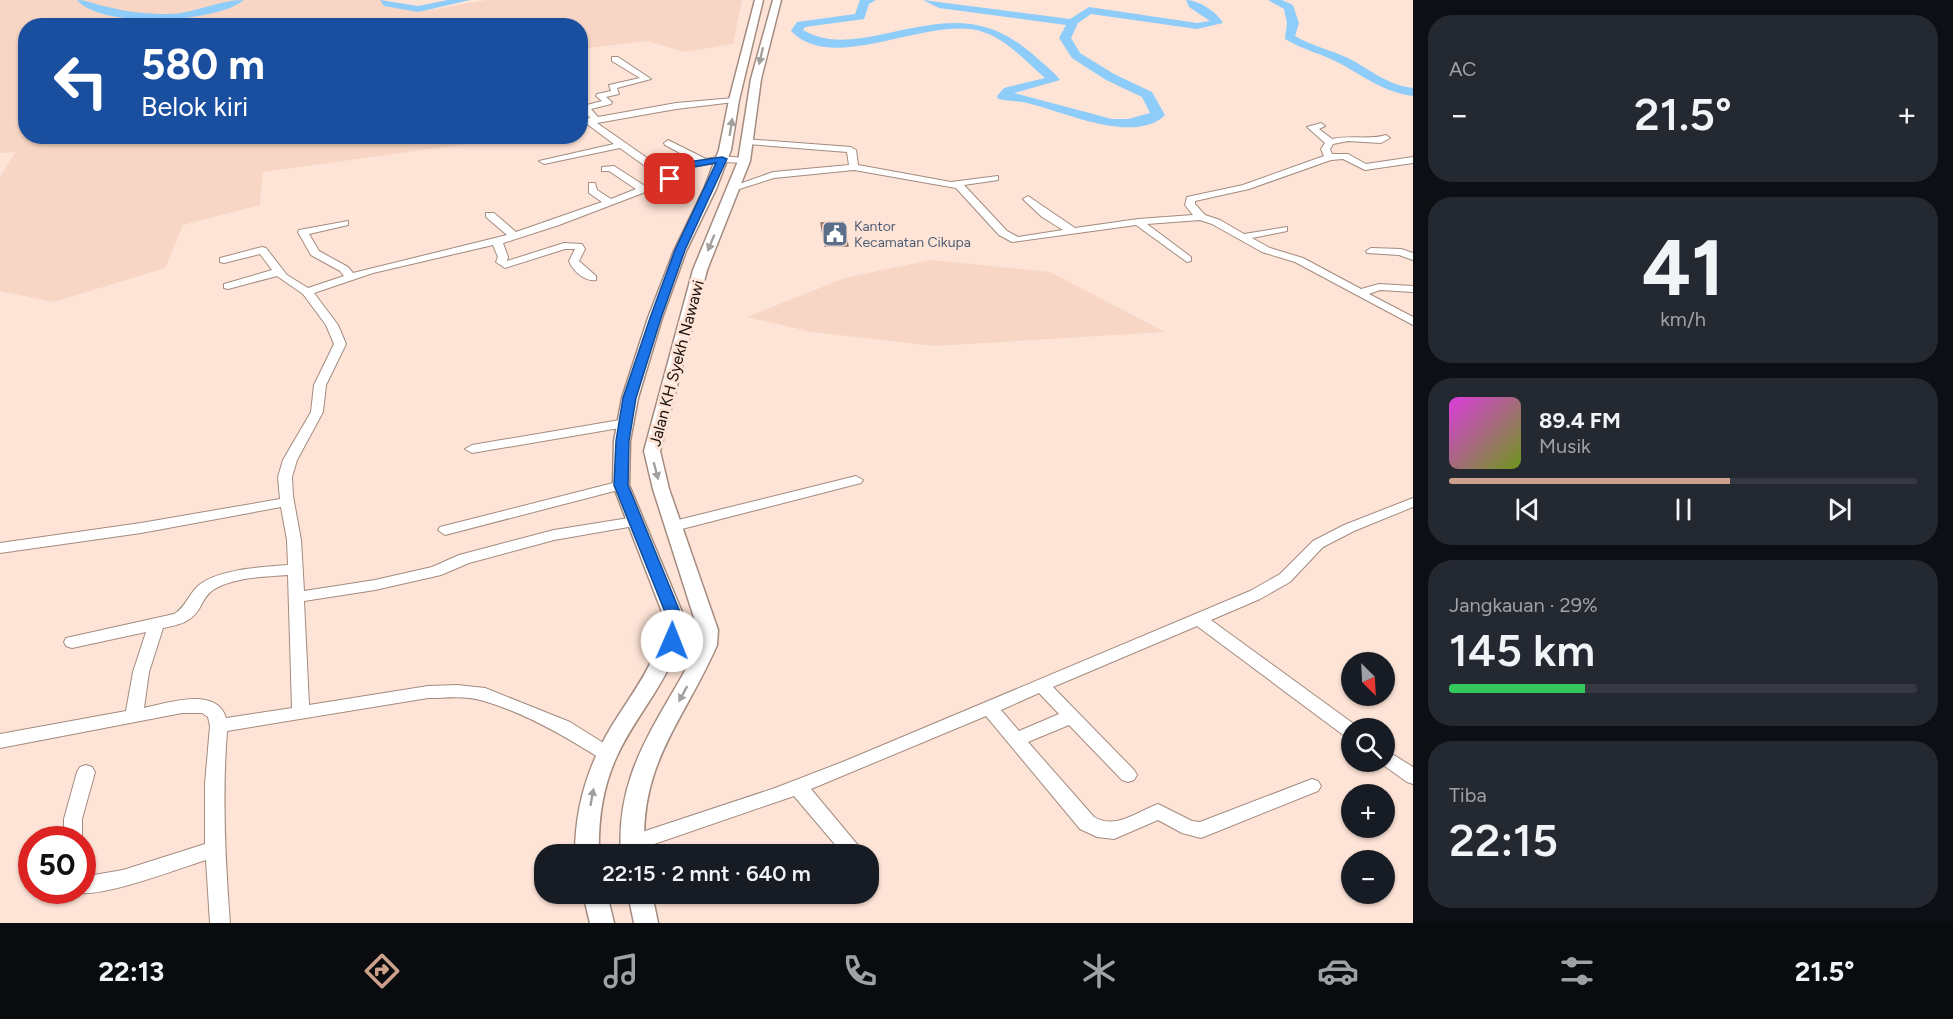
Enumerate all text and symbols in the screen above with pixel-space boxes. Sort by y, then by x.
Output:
text: 580 m [141,39,265,90]
icon: left [42,42,120,120]
one-way arrow [756,47,765,66]
text: AC [1449,57,1477,81]
text: 21.5° [1634,87,1732,141]
text: Belok kiri [141,90,248,123]
text: − [1449,95,1470,134]
text: + [1896,95,1917,134]
one-way arrow [726,118,735,137]
pin [644,153,695,204]
icon: arrive [653,162,686,195]
place label: Kantor Kecamatan Cikupa [854,218,971,251]
public building icon: Kantor Kecamatan Cikupa [820,219,850,249]
text: 41 [1642,221,1724,315]
one-way arrow [706,234,715,252]
street label: Jalan KH Syekh Nawawi [645,278,708,448]
text: km/h [1660,307,1706,331]
text: 89.4 FM [1539,407,1621,434]
text: Musik [1539,434,1591,458]
one-way arrow [652,462,661,480]
icon: previous [1511,493,1544,526]
icon: pause [1667,493,1700,526]
icon: next [1823,493,1856,526]
text: Jangkauan · 29% [1449,593,1598,617]
position arrow [640,609,704,673]
text: 145 km [1449,623,1595,677]
north arrow [1341,652,1395,706]
map controls [1341,652,1395,904]
one-way arrow [678,686,688,703]
button: search [1341,718,1395,772]
text: Tiba [1449,783,1487,807]
button: + [1341,784,1395,838]
one-way arrow [587,787,596,806]
text: 22:15 [1449,813,1558,867]
speed limit sign: 50 [18,826,96,904]
button: − [1341,850,1395,904]
text: 22:15 · 2 mnt · 640 m [602,860,811,887]
icon: directions [361,950,403,992]
icon: music [600,950,642,992]
icon: phone [839,950,881,992]
icon: climate [1078,950,1120,992]
icon: car [1317,950,1359,992]
icon: filters [1556,950,1598,992]
text: 22:13 [98,955,164,988]
text: 21.5° [1795,955,1854,988]

